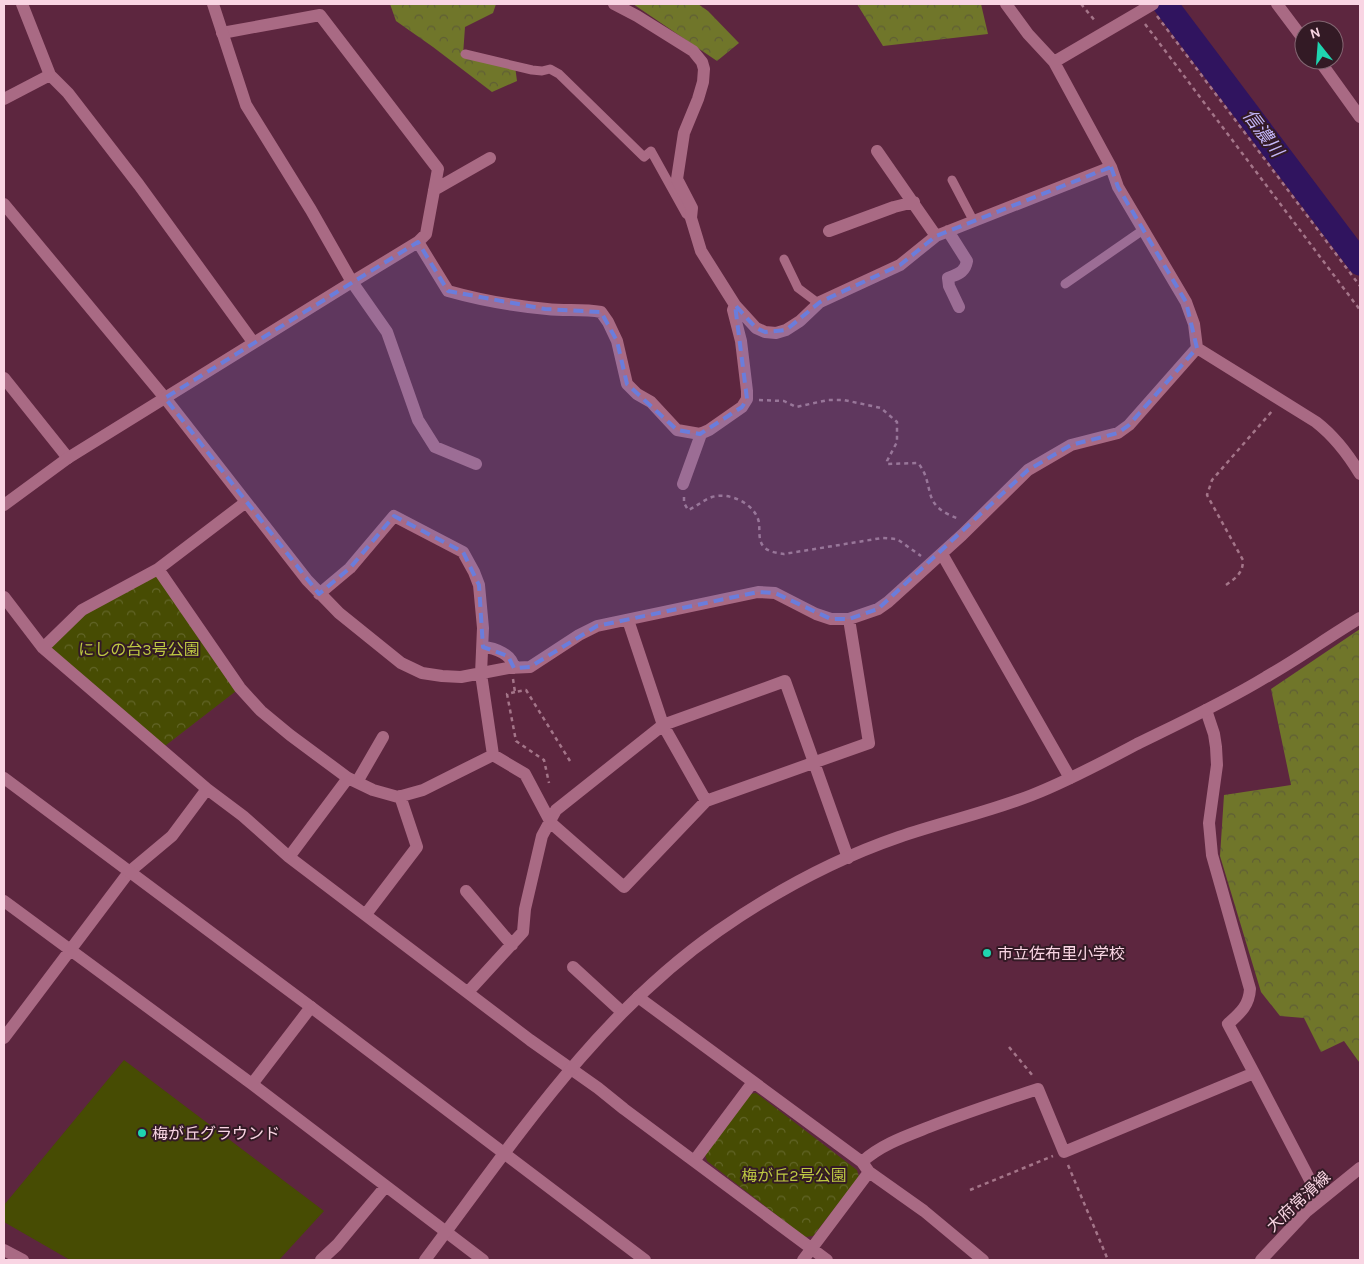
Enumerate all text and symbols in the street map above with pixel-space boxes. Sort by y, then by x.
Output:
north arrow [1294,20,1344,70]
text: N [1308,23,1323,43]
water label: 信濃川 [1238,105,1289,163]
park label: にしの台3号公園 [78,640,200,659]
place label: 市立佐布里小学校 [997,944,1125,963]
marker: 市立佐布里小学校 [981,947,993,959]
place label: 梅が丘グラウンド [152,1124,280,1143]
marker: 梅が丘グラウンド [136,1127,148,1139]
park label: 梅が丘2号公園 [741,1166,847,1185]
street label: 大府常滑線 [1263,1167,1334,1236]

